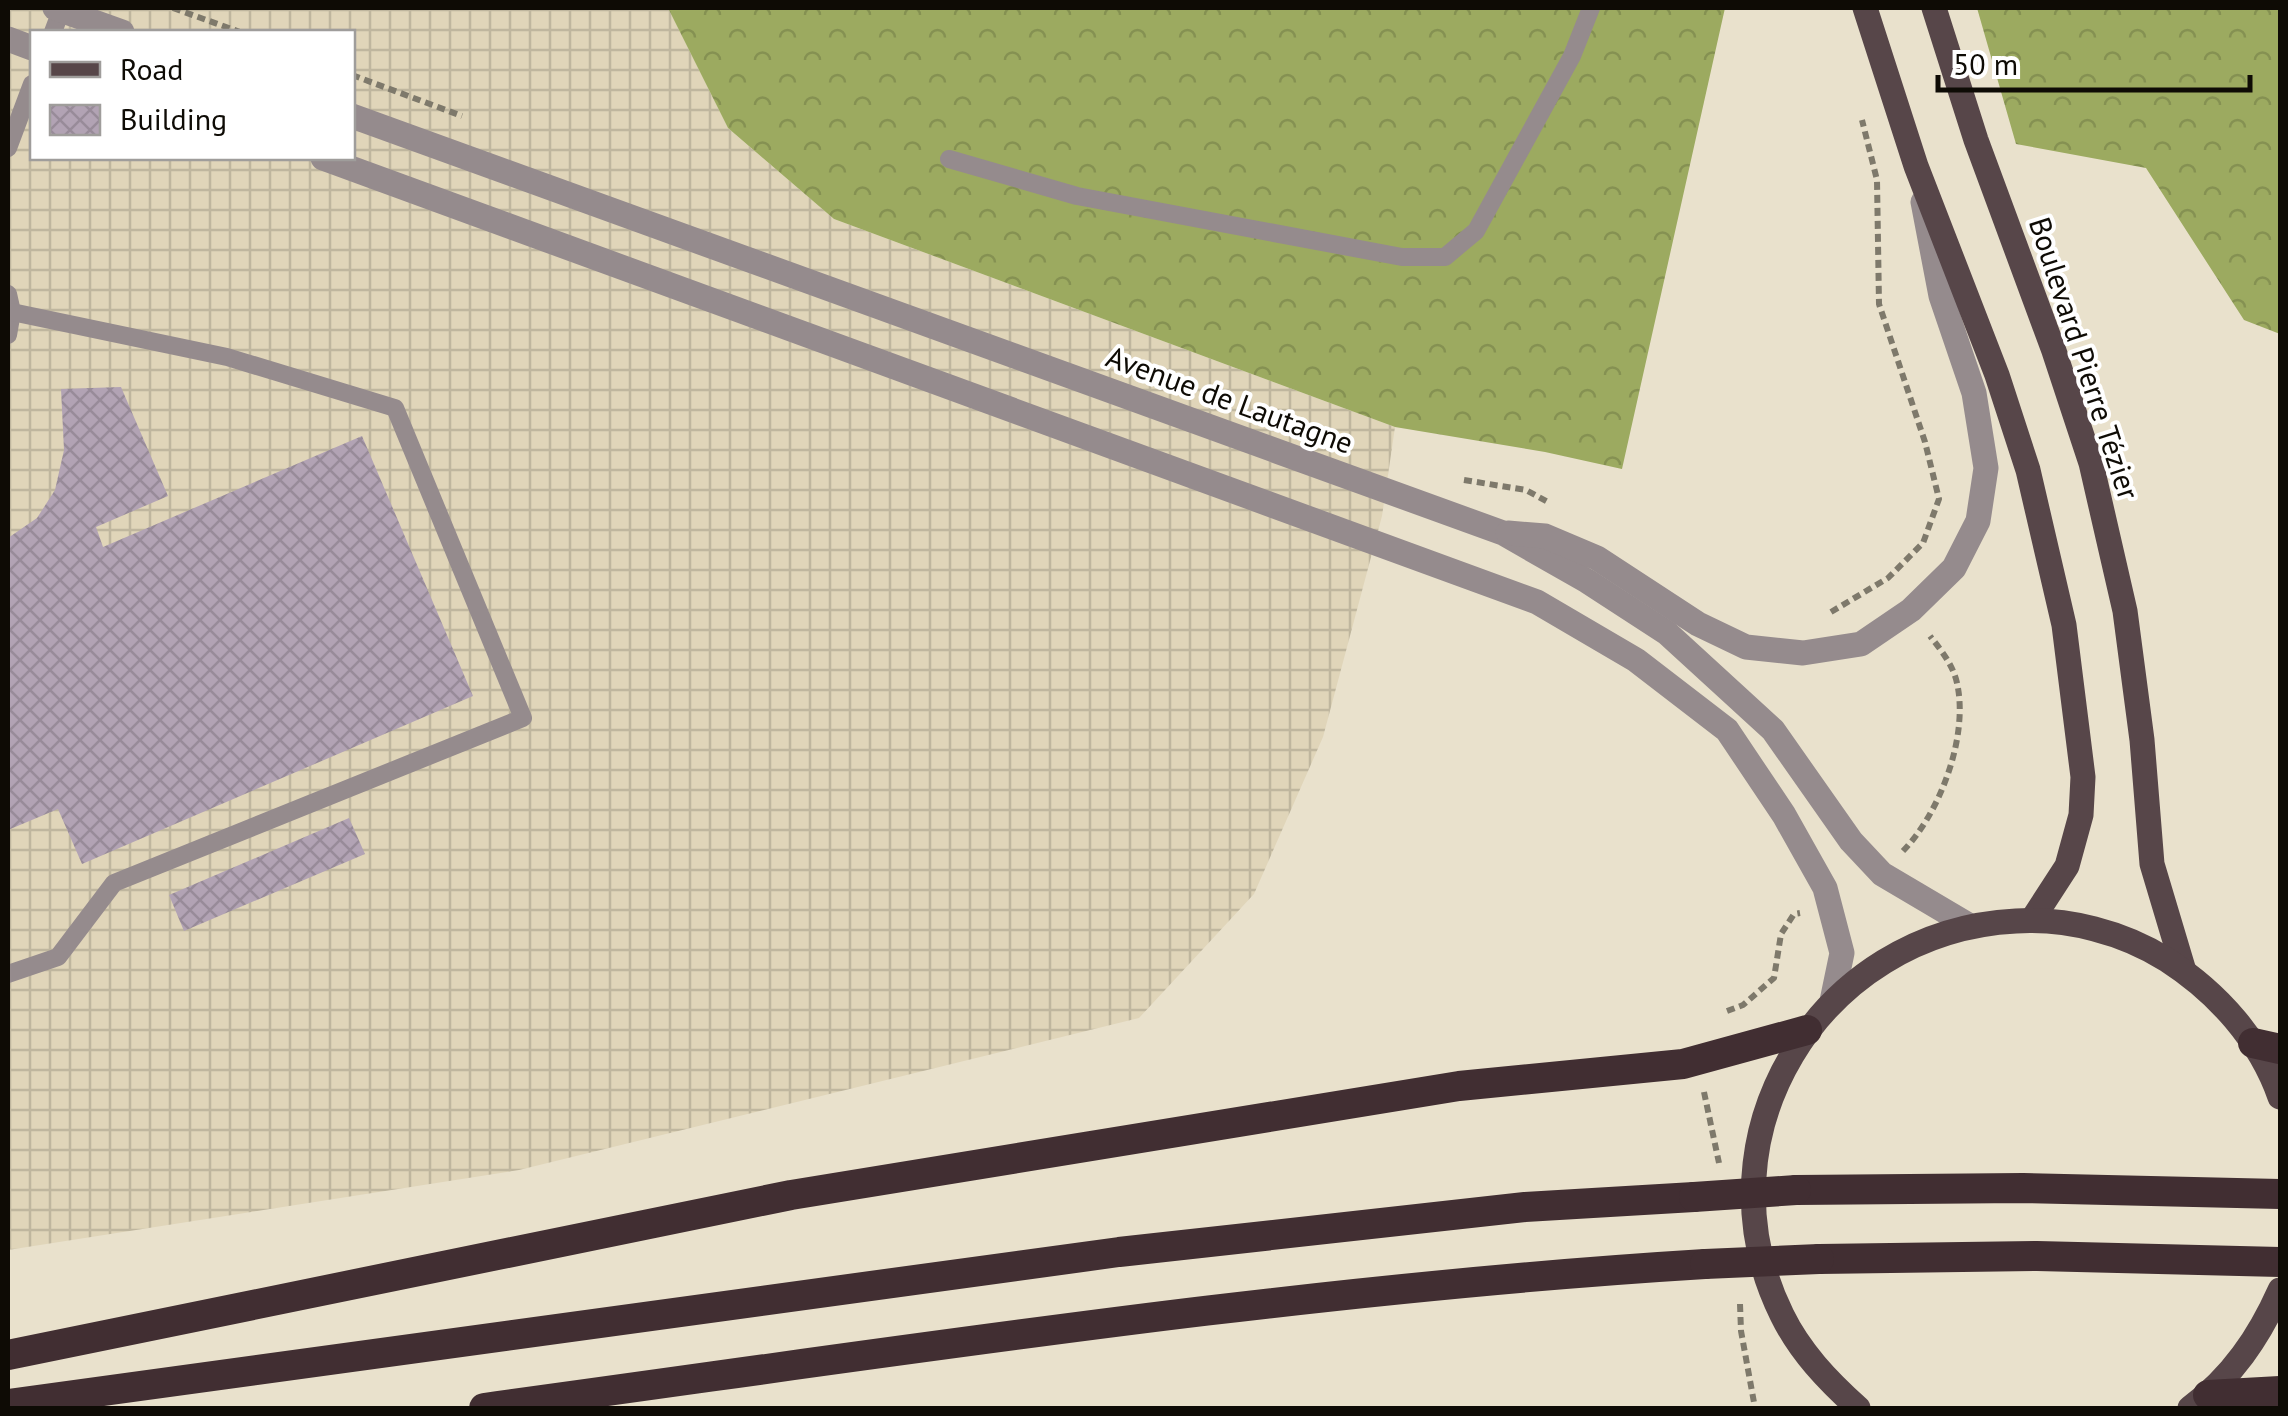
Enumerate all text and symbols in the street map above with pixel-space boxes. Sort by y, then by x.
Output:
legend [30,30,355,160]
scale bar [1938,30,2250,92]
text: 50 m [1953,44,2018,83]
text: Road [120,49,184,88]
text: Building [120,99,227,138]
street label: Boulevard Pierre Tézier [2021,212,2149,504]
street label: Avenue de Lautagne [1101,336,1359,462]

